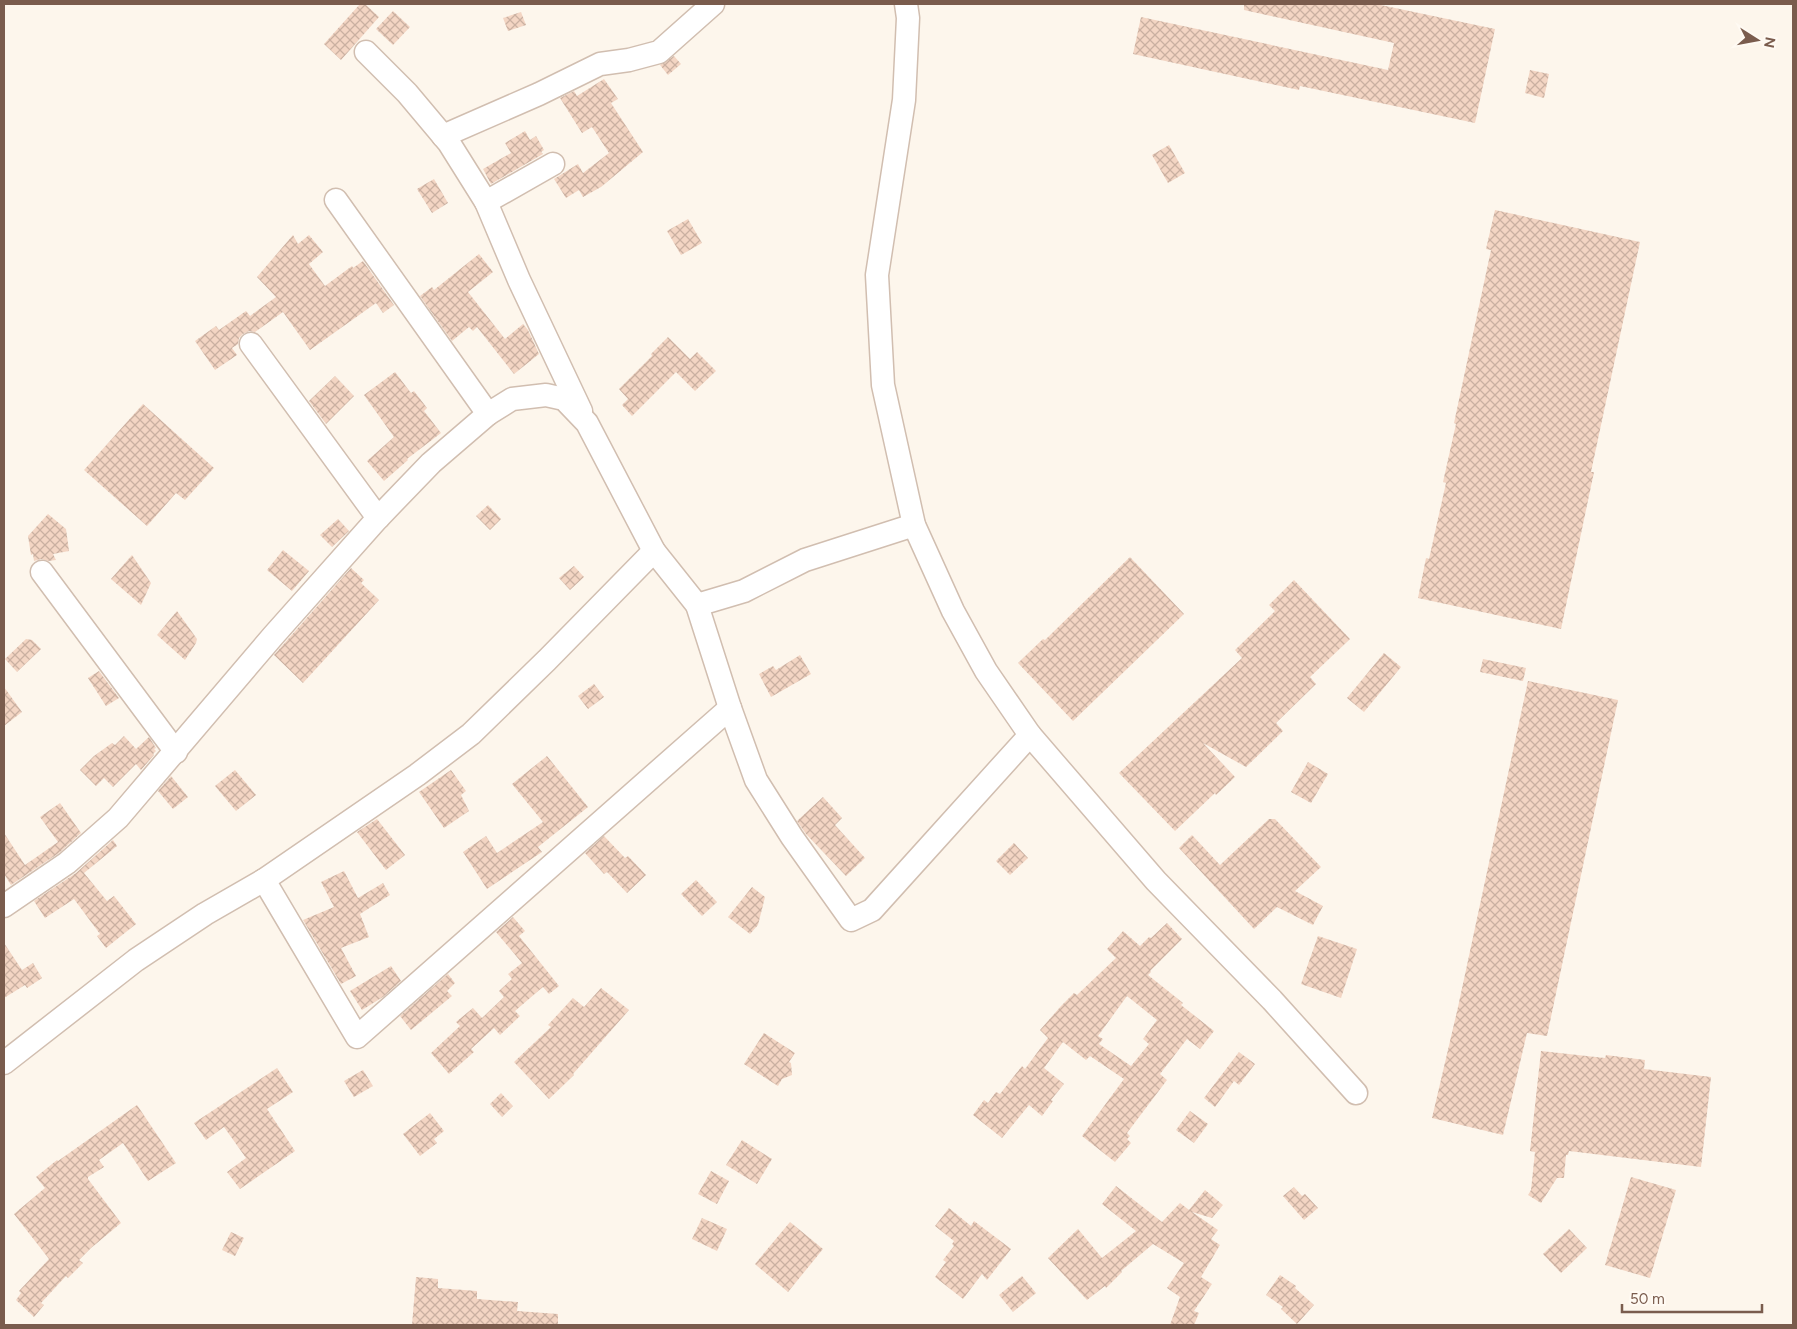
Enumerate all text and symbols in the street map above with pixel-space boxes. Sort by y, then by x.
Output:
north arrow [1732,15,1782,65]
text: N [1760,35,1779,49]
scale bar [1622,1282,1762,1314]
text: 50 m [1630,1290,1665,1308]

